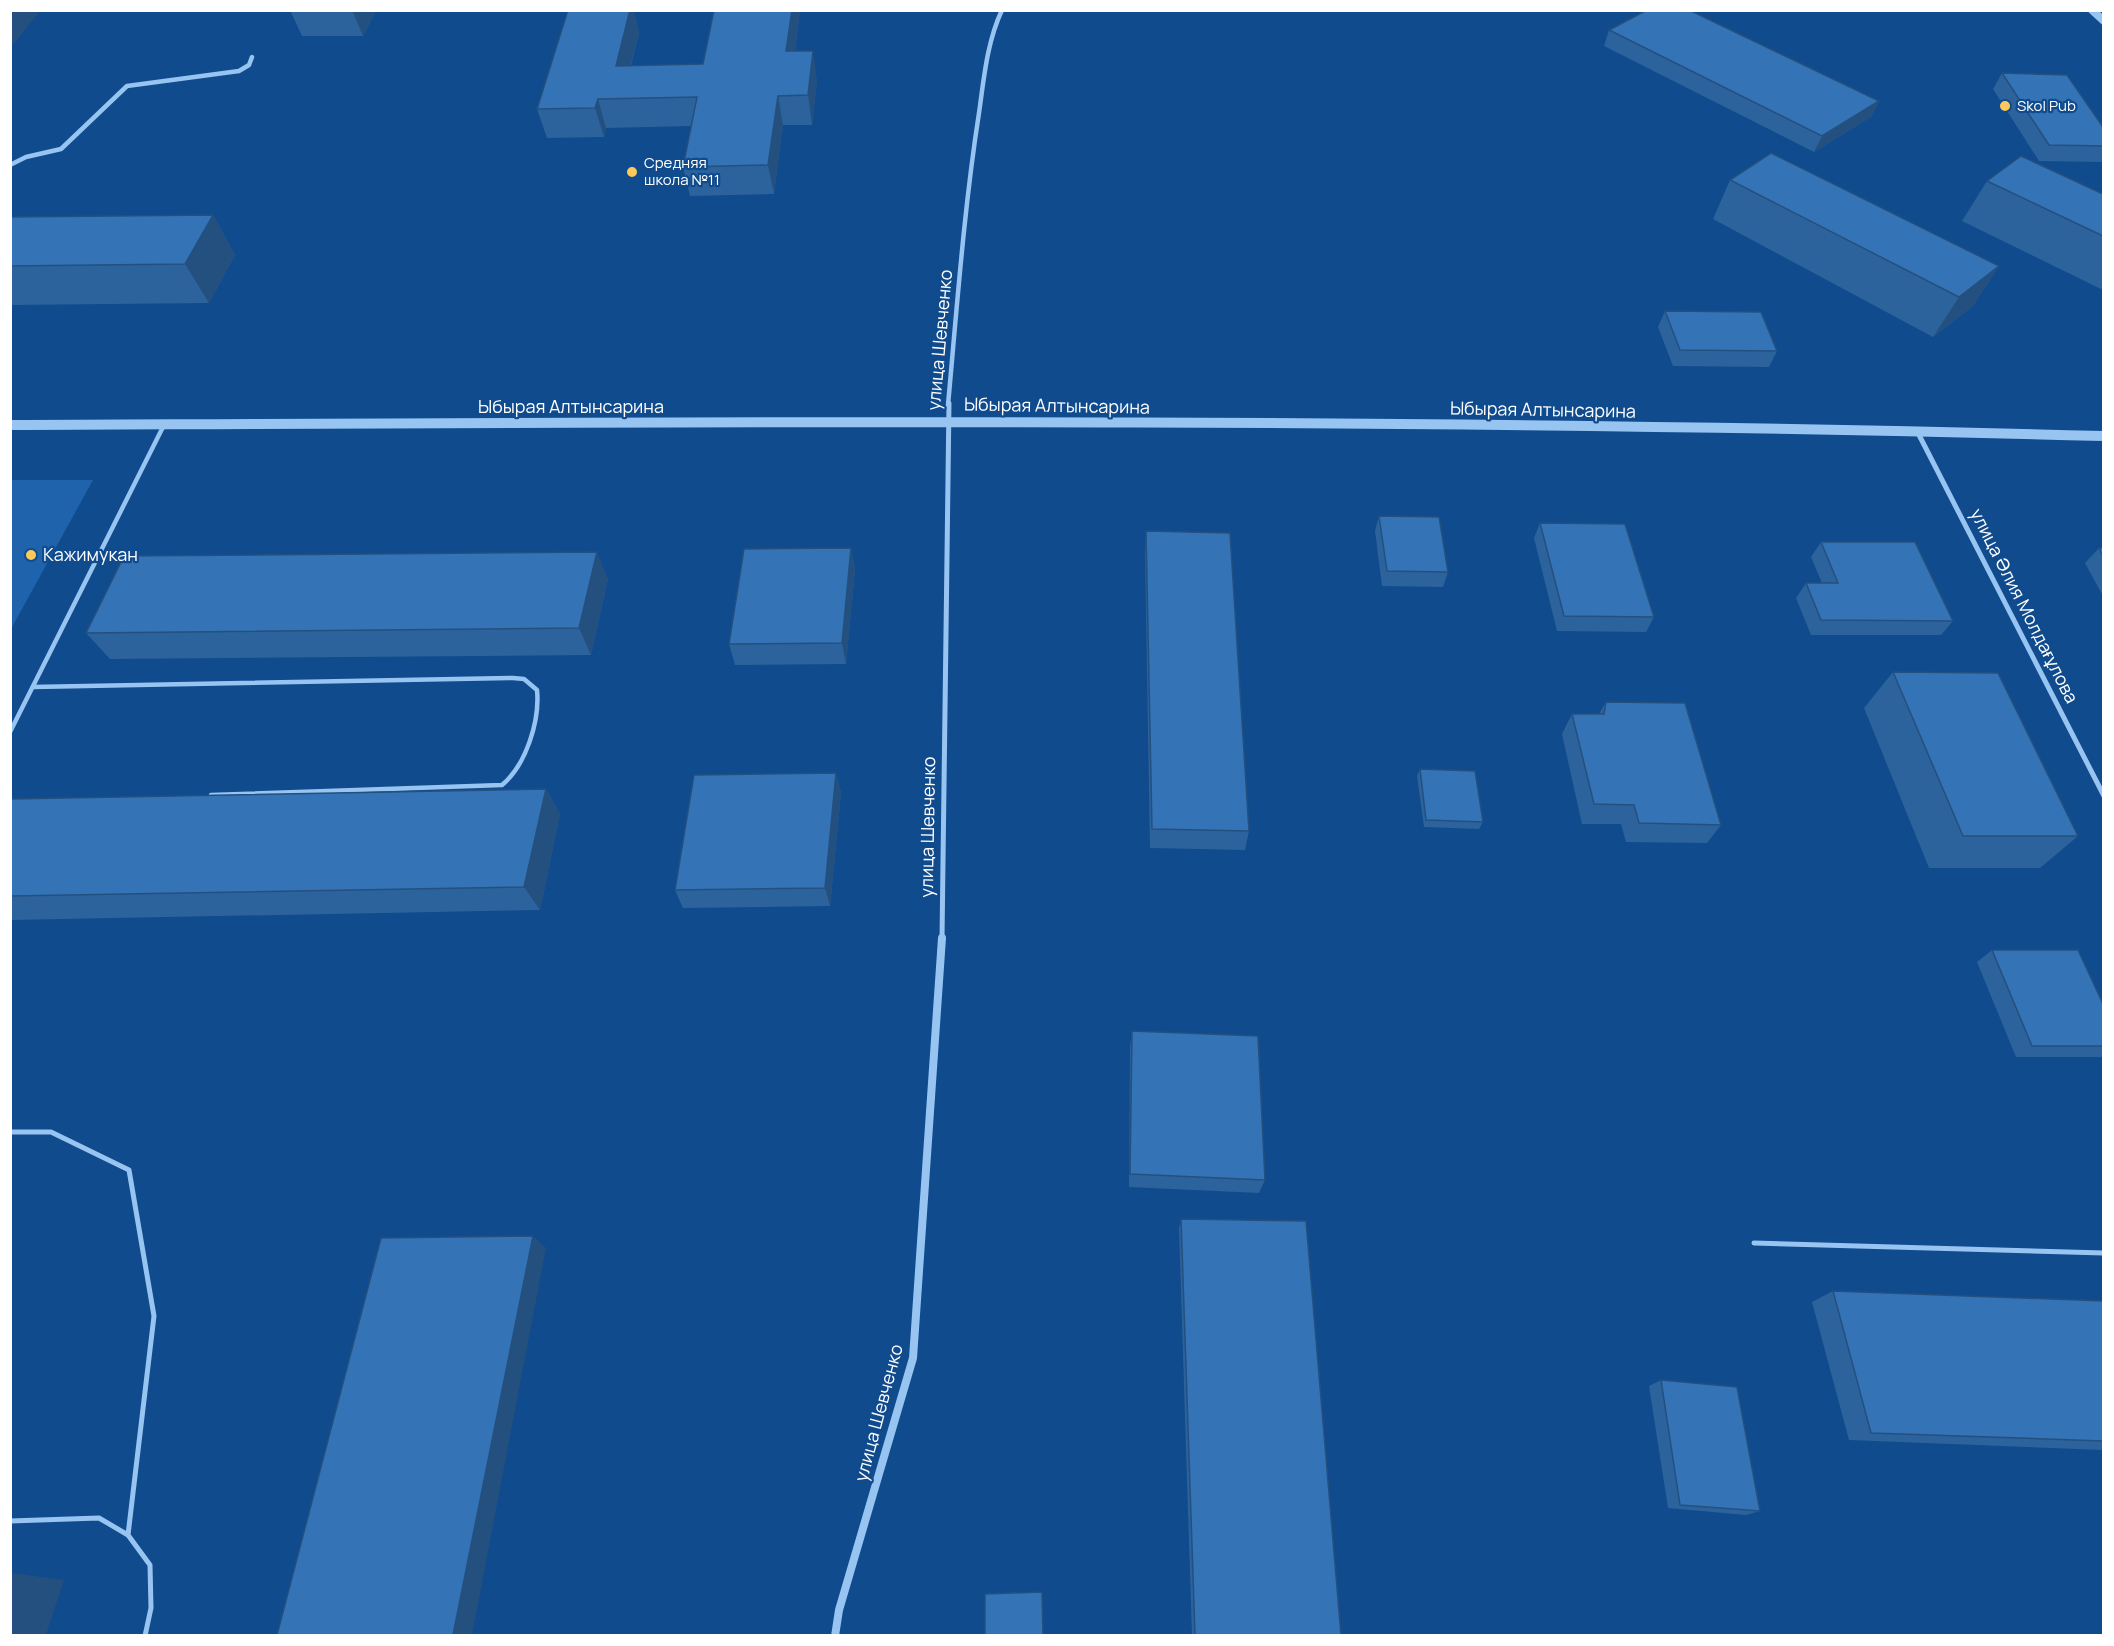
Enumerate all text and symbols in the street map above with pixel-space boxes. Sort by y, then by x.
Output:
place label: Skol Pub [2017,95,2076,116]
marker: Skol Pub [1998,99,2012,113]
place label: Средняя школа №11 [644,152,720,190]
marker: Средняя школа №11 [625,165,639,179]
street label: улица Шевченко [921,268,957,411]
street label: Ыбырая Алтынсарина [964,391,1150,419]
street label: Ыбырая Алтынсарина [478,394,664,418]
street label: Ыбырая Алтынсарина [1450,395,1636,423]
street label: улица Әлия Молдағұлова [1965,504,2084,707]
place label: Кажимукан [43,542,138,566]
marker: Кажимукан [24,548,38,562]
street label: улица Шевченко [914,756,940,898]
street label: улица Шевченко [848,1341,908,1484]

